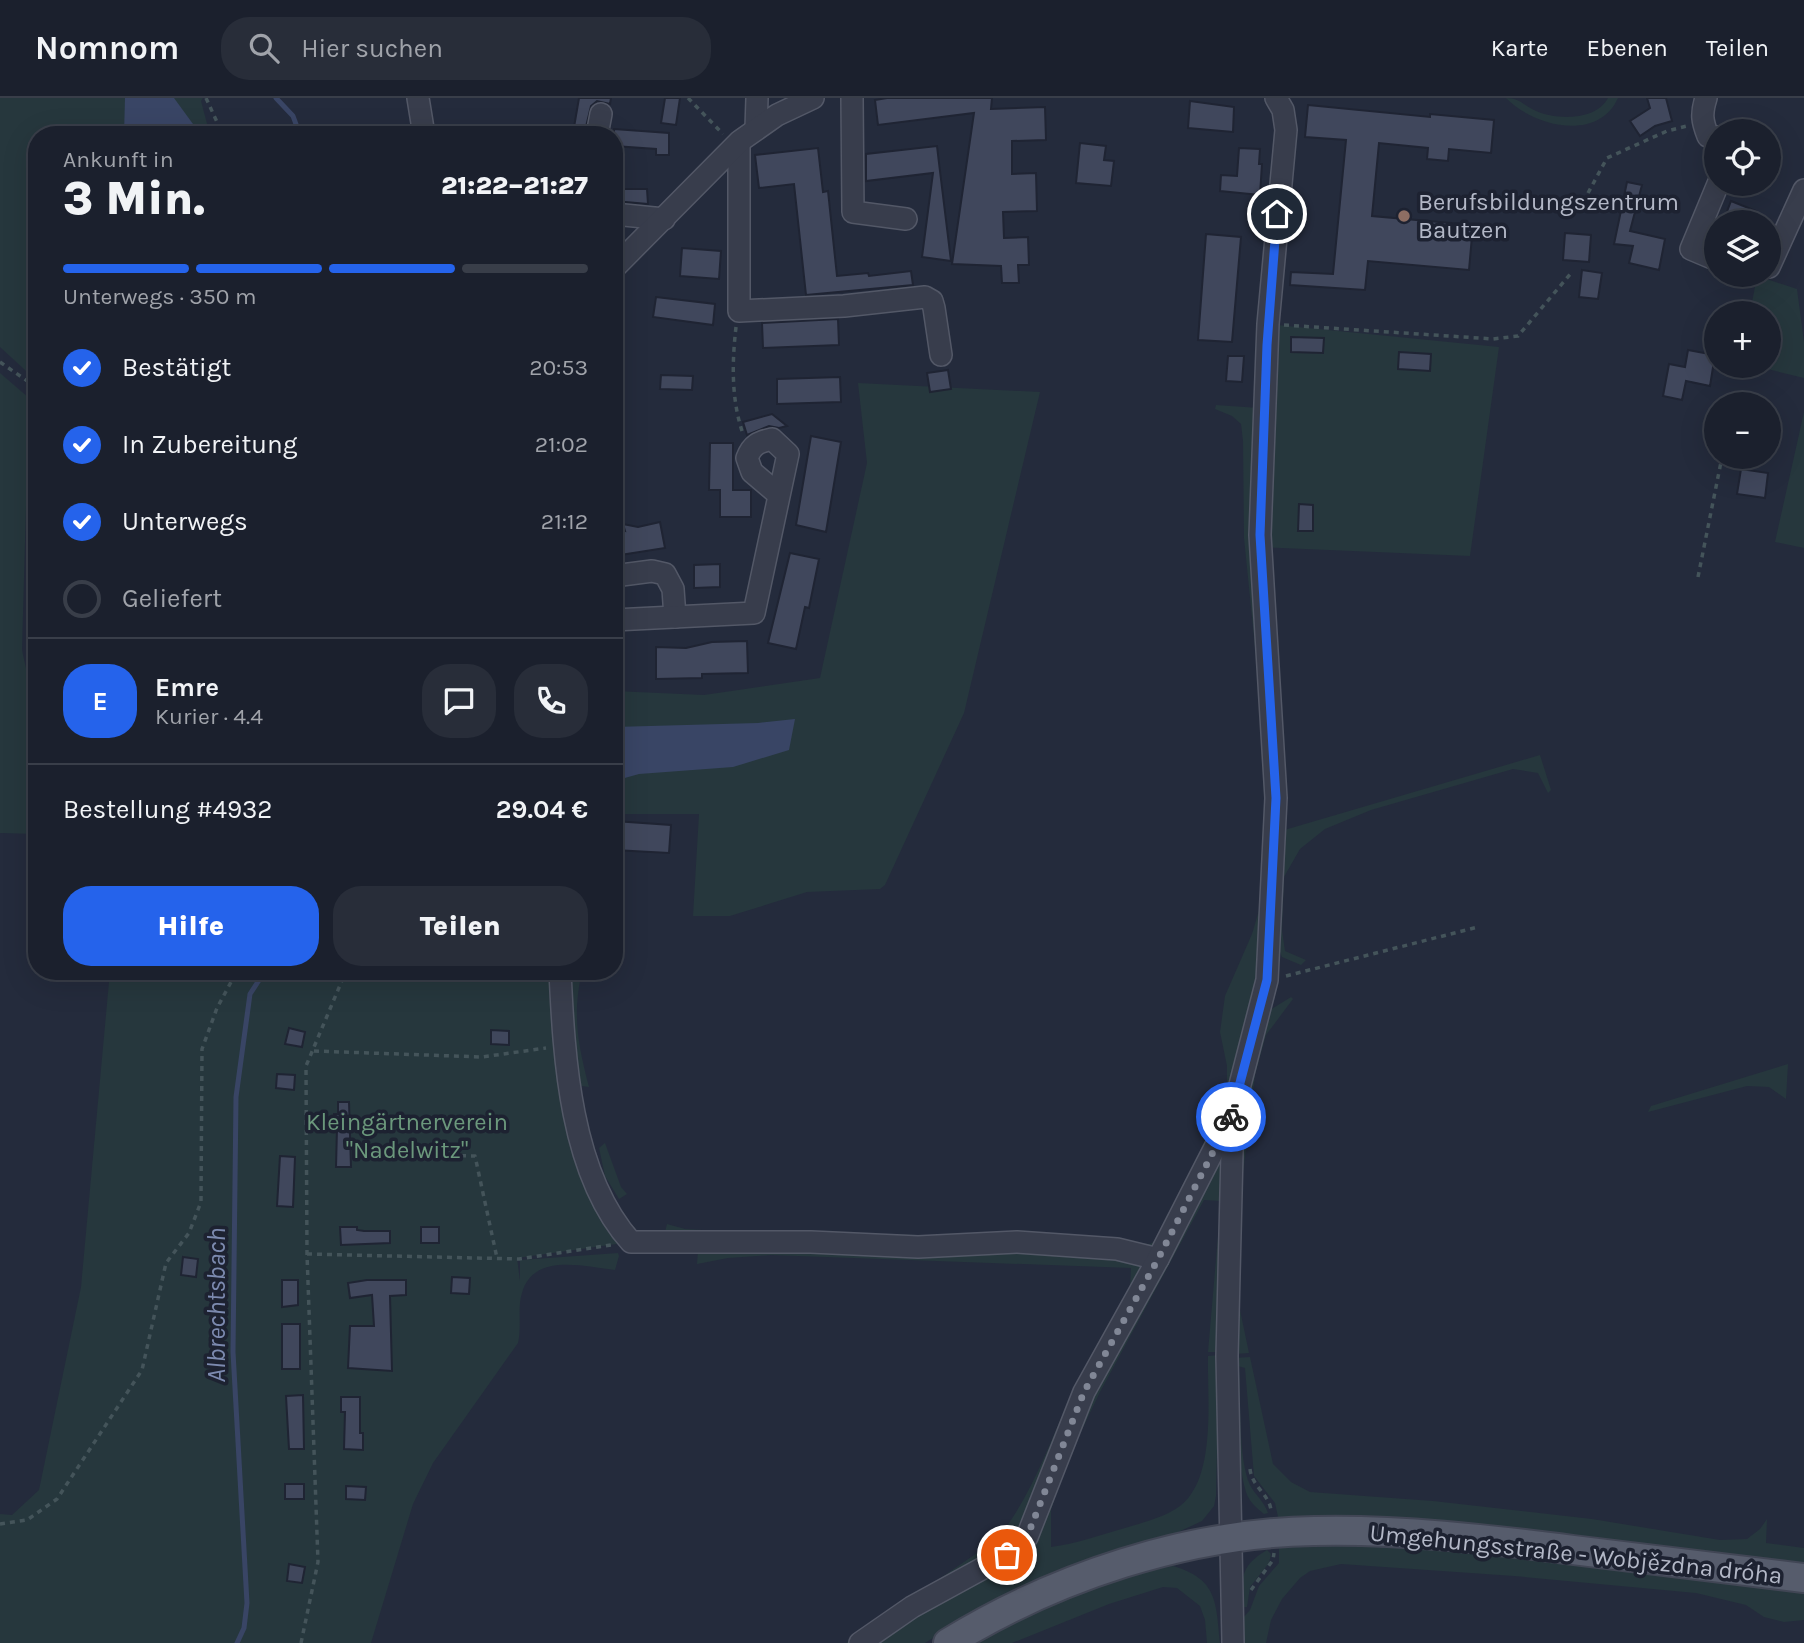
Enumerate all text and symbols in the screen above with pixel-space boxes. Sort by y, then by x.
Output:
search box [221,17,711,80]
text: Nomnom [35,29,179,67]
icon: search [245,29,283,67]
text: Hier suchen [301,33,443,64]
text: Karte [1491,34,1548,62]
text: Ebenen [1586,34,1668,62]
text: Teilen [1706,34,1769,62]
map controls [1704,119,1781,469]
button: locate [1704,119,1781,196]
text: Ankunft in [63,146,174,173]
text: 21:22–21:27 [441,170,588,201]
text: 3 Min. [63,172,205,226]
pin [1247,184,1307,244]
place label: Berufsbildungszentrum Bautzen [1418,188,1679,244]
icon: home [1258,195,1296,233]
marker: Berufsbildungszentrum Bautzen [1396,208,1412,224]
button: layers [1704,210,1781,287]
text: Unterwegs · 350 m [63,283,256,310]
button: + [1704,301,1781,378]
icon: check [63,349,101,387]
text: Bestätigt [122,352,231,383]
text: 20:53 [529,354,588,381]
button: − [1704,392,1781,469]
icon: check [63,426,101,464]
text: In Zubereitung [122,429,297,460]
text: 21:02 [535,431,588,458]
icon: check [63,503,101,541]
text: Unterwegs [122,506,248,537]
text: 21:12 [541,508,588,535]
text: Geliefert [122,583,222,614]
button: chat [422,664,496,738]
button: phone [514,664,588,738]
text: Emre [155,672,219,703]
text: E [92,686,108,717]
text: Kurier · 4.4 [155,703,263,730]
text: Bestellung #4932 [63,794,272,825]
text: 29.04 € [496,794,588,825]
button: Hilfe [63,886,319,966]
button: Teilen [333,886,588,966]
courier [1196,1082,1266,1152]
icon: bike [1212,1098,1250,1136]
park label: Kleingärtnerverein "Nadelwitz" [306,1108,508,1164]
water label: Albrechtsbach [201,1228,232,1382]
street label: Umgehungsstraße - Wobjězdna dróha [1368,1518,1784,1590]
pin [977,1525,1037,1585]
icon: bag [988,1536,1026,1574]

